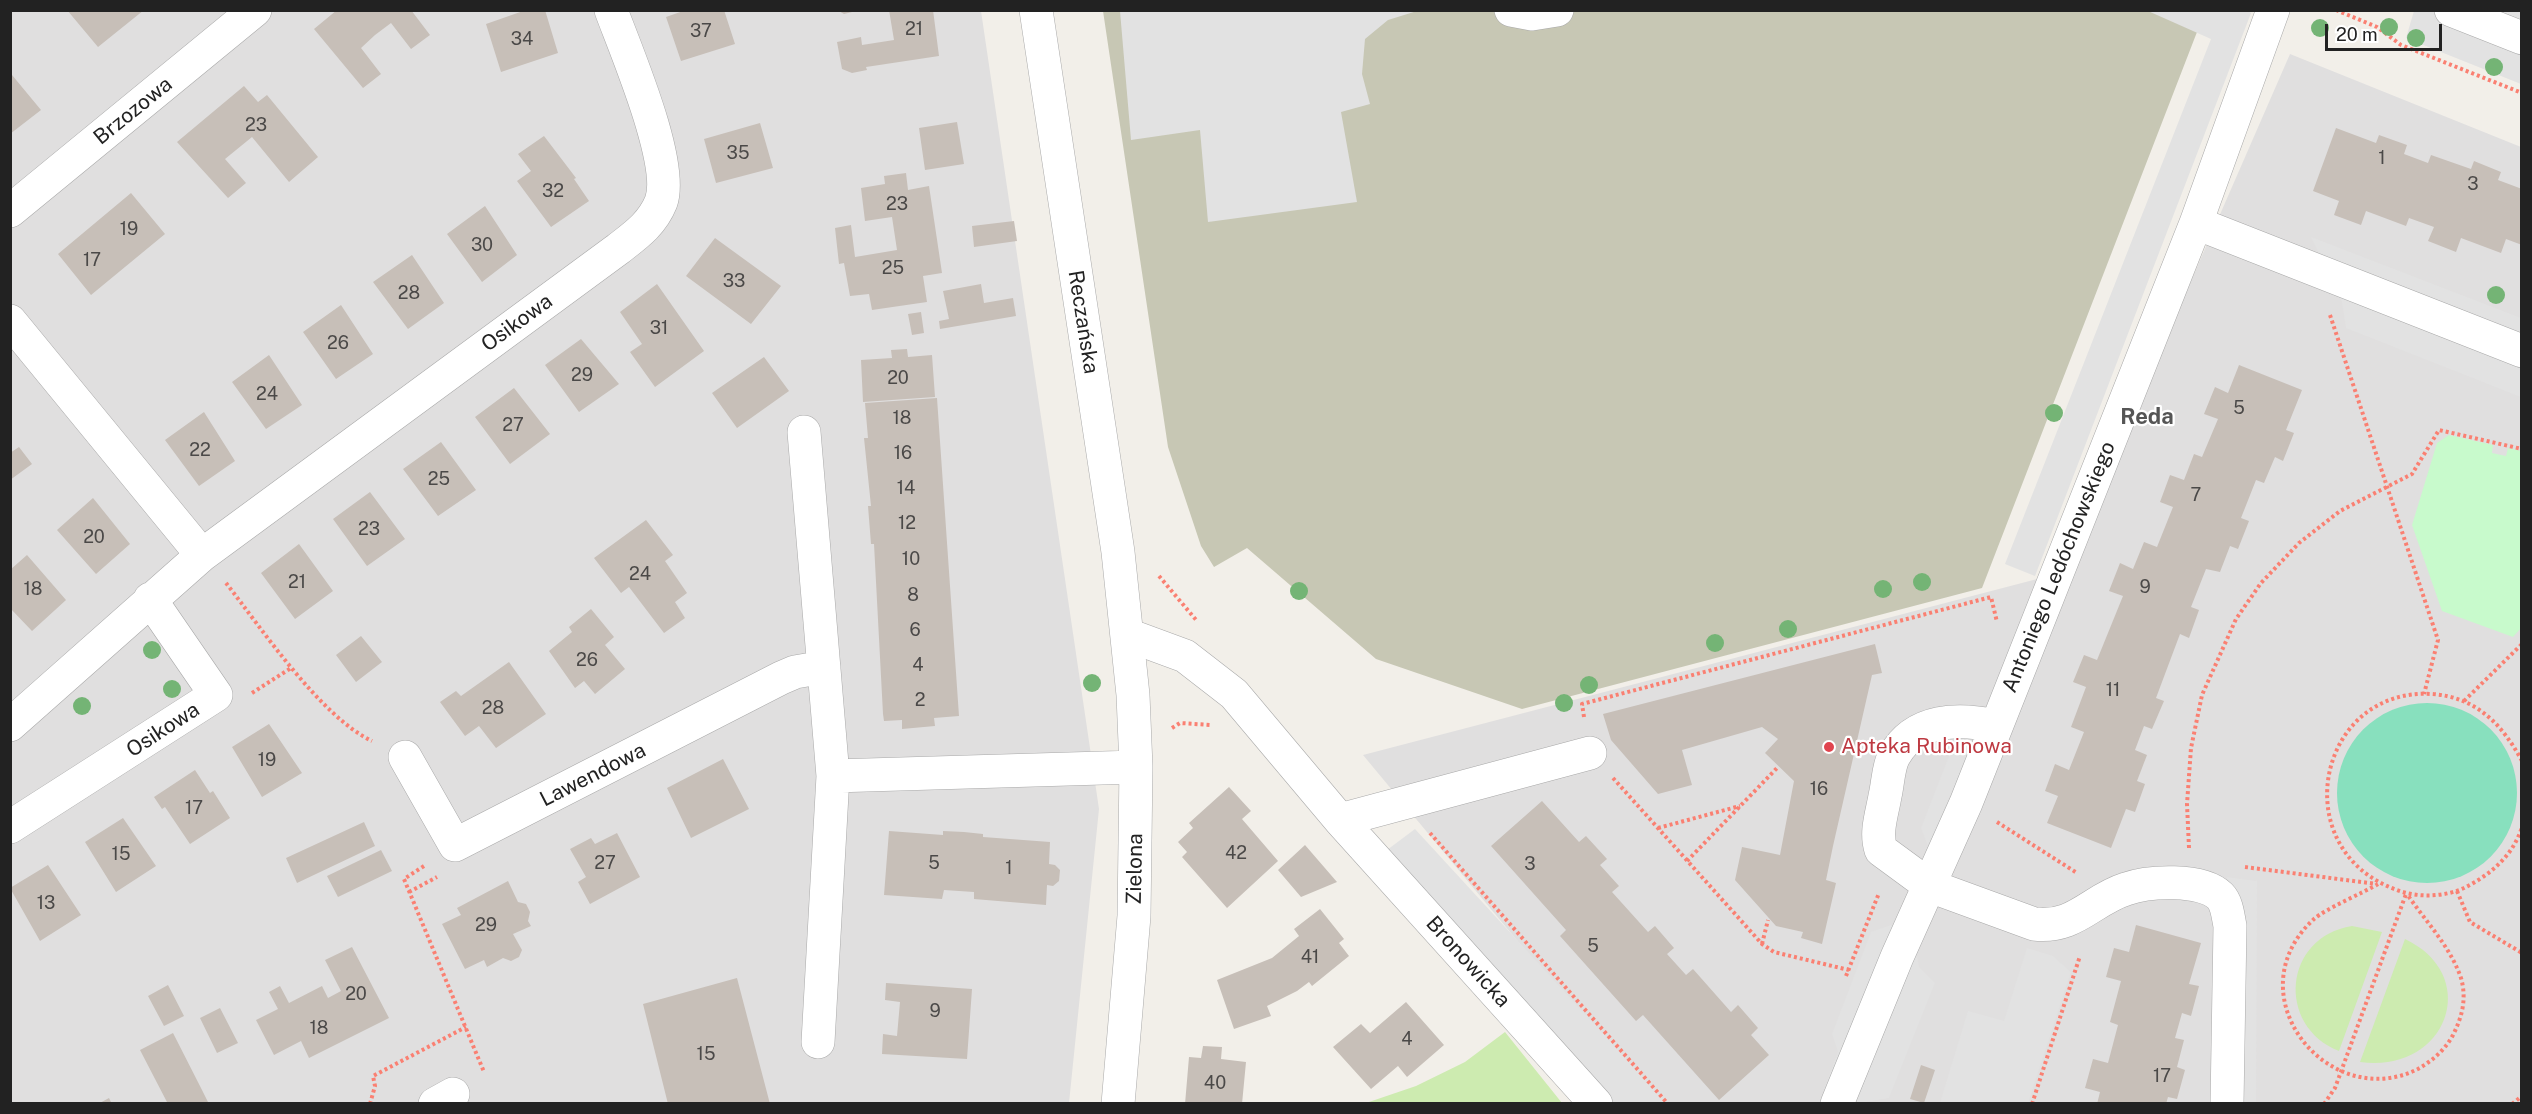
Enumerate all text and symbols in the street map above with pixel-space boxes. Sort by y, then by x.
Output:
scale bar [2328,12,2445,50]
house number: 21 [905,18,923,40]
house number: 37 [690,20,712,42]
text: 20 m [2336,24,2378,45]
house number: 34 [511,28,533,50]
street label: Brzozowa [89,72,177,150]
house number: 23 [245,114,267,136]
house number: 35 [727,142,749,164]
house number: 1 [2378,147,2386,169]
house number: 3 [2467,173,2479,195]
house number: 32 [542,180,564,202]
house number: 23 [886,193,908,215]
house number: 19 [120,218,138,240]
house number: 30 [471,234,493,256]
house number: 17 [83,249,101,271]
house number: 25 [882,257,904,279]
street label: Reczańska [1062,268,1104,376]
house number: 33 [723,270,745,292]
house number: 28 [398,282,420,304]
street label: Osikowa [476,289,558,357]
house number: 31 [650,317,668,339]
house number: 26 [327,332,349,354]
house number: 29 [571,364,593,386]
house number: 20 [887,367,909,389]
house number: 24 [256,383,278,405]
house number: 5 [2233,397,2245,419]
district label: Reda [2120,404,2174,430]
house number: 18 [893,407,911,429]
house number: 27 [502,414,524,436]
street label: Antoniego Ledóchowskiego [1997,438,2121,696]
house number: 22 [189,439,211,461]
house number: 16 [894,442,912,464]
house number: 25 [428,468,450,490]
house number: 14 [897,477,915,499]
house number: 7 [2191,484,2201,506]
house number: 12 [898,512,916,534]
house number: 23 [358,518,380,540]
house number: 20 [83,526,105,548]
house number: 10 [902,548,920,570]
house number: 24 [629,563,651,585]
house number: 21 [288,571,306,593]
house number: 9 [2139,576,2151,598]
house number: 18 [24,578,42,600]
house number: 8 [907,584,919,606]
house number: 6 [909,619,921,641]
house number: 26 [576,649,598,671]
house number: 4 [912,654,924,676]
house number: 11 [2106,679,2120,701]
house number: 2 [915,689,925,711]
street label: Osikowa [122,697,204,763]
house number: 28 [482,697,504,719]
place label: Apteka Rubinowa [1841,734,2012,760]
street label: Lawendowa [536,738,650,812]
marker: Apteka Rubinowa [1822,740,1836,754]
house number: 19 [258,749,276,771]
house number: 16 [1810,778,1828,800]
house number: 17 [185,797,203,819]
street label: Zielona [1122,833,1148,905]
house number: 42 [1225,842,1247,864]
house number: 15 [112,843,130,865]
house number: 27 [594,852,616,874]
house number: 5 [928,852,940,874]
house number: 3 [1524,853,1536,875]
house number: 1 [1005,857,1013,879]
house number: 13 [37,892,55,914]
street label: Bronowicka [1421,911,1515,1013]
house number: 29 [475,914,497,936]
house number: 5 [1587,935,1599,957]
house number: 41 [1301,946,1319,968]
house number: 20 [345,983,367,1005]
house number: 9 [929,1000,941,1022]
house number: 18 [310,1017,328,1039]
house number: 4 [1401,1028,1413,1050]
house number: 15 [697,1043,715,1065]
house number: 17 [2153,1065,2171,1087]
house number: 40 [1204,1072,1226,1094]

